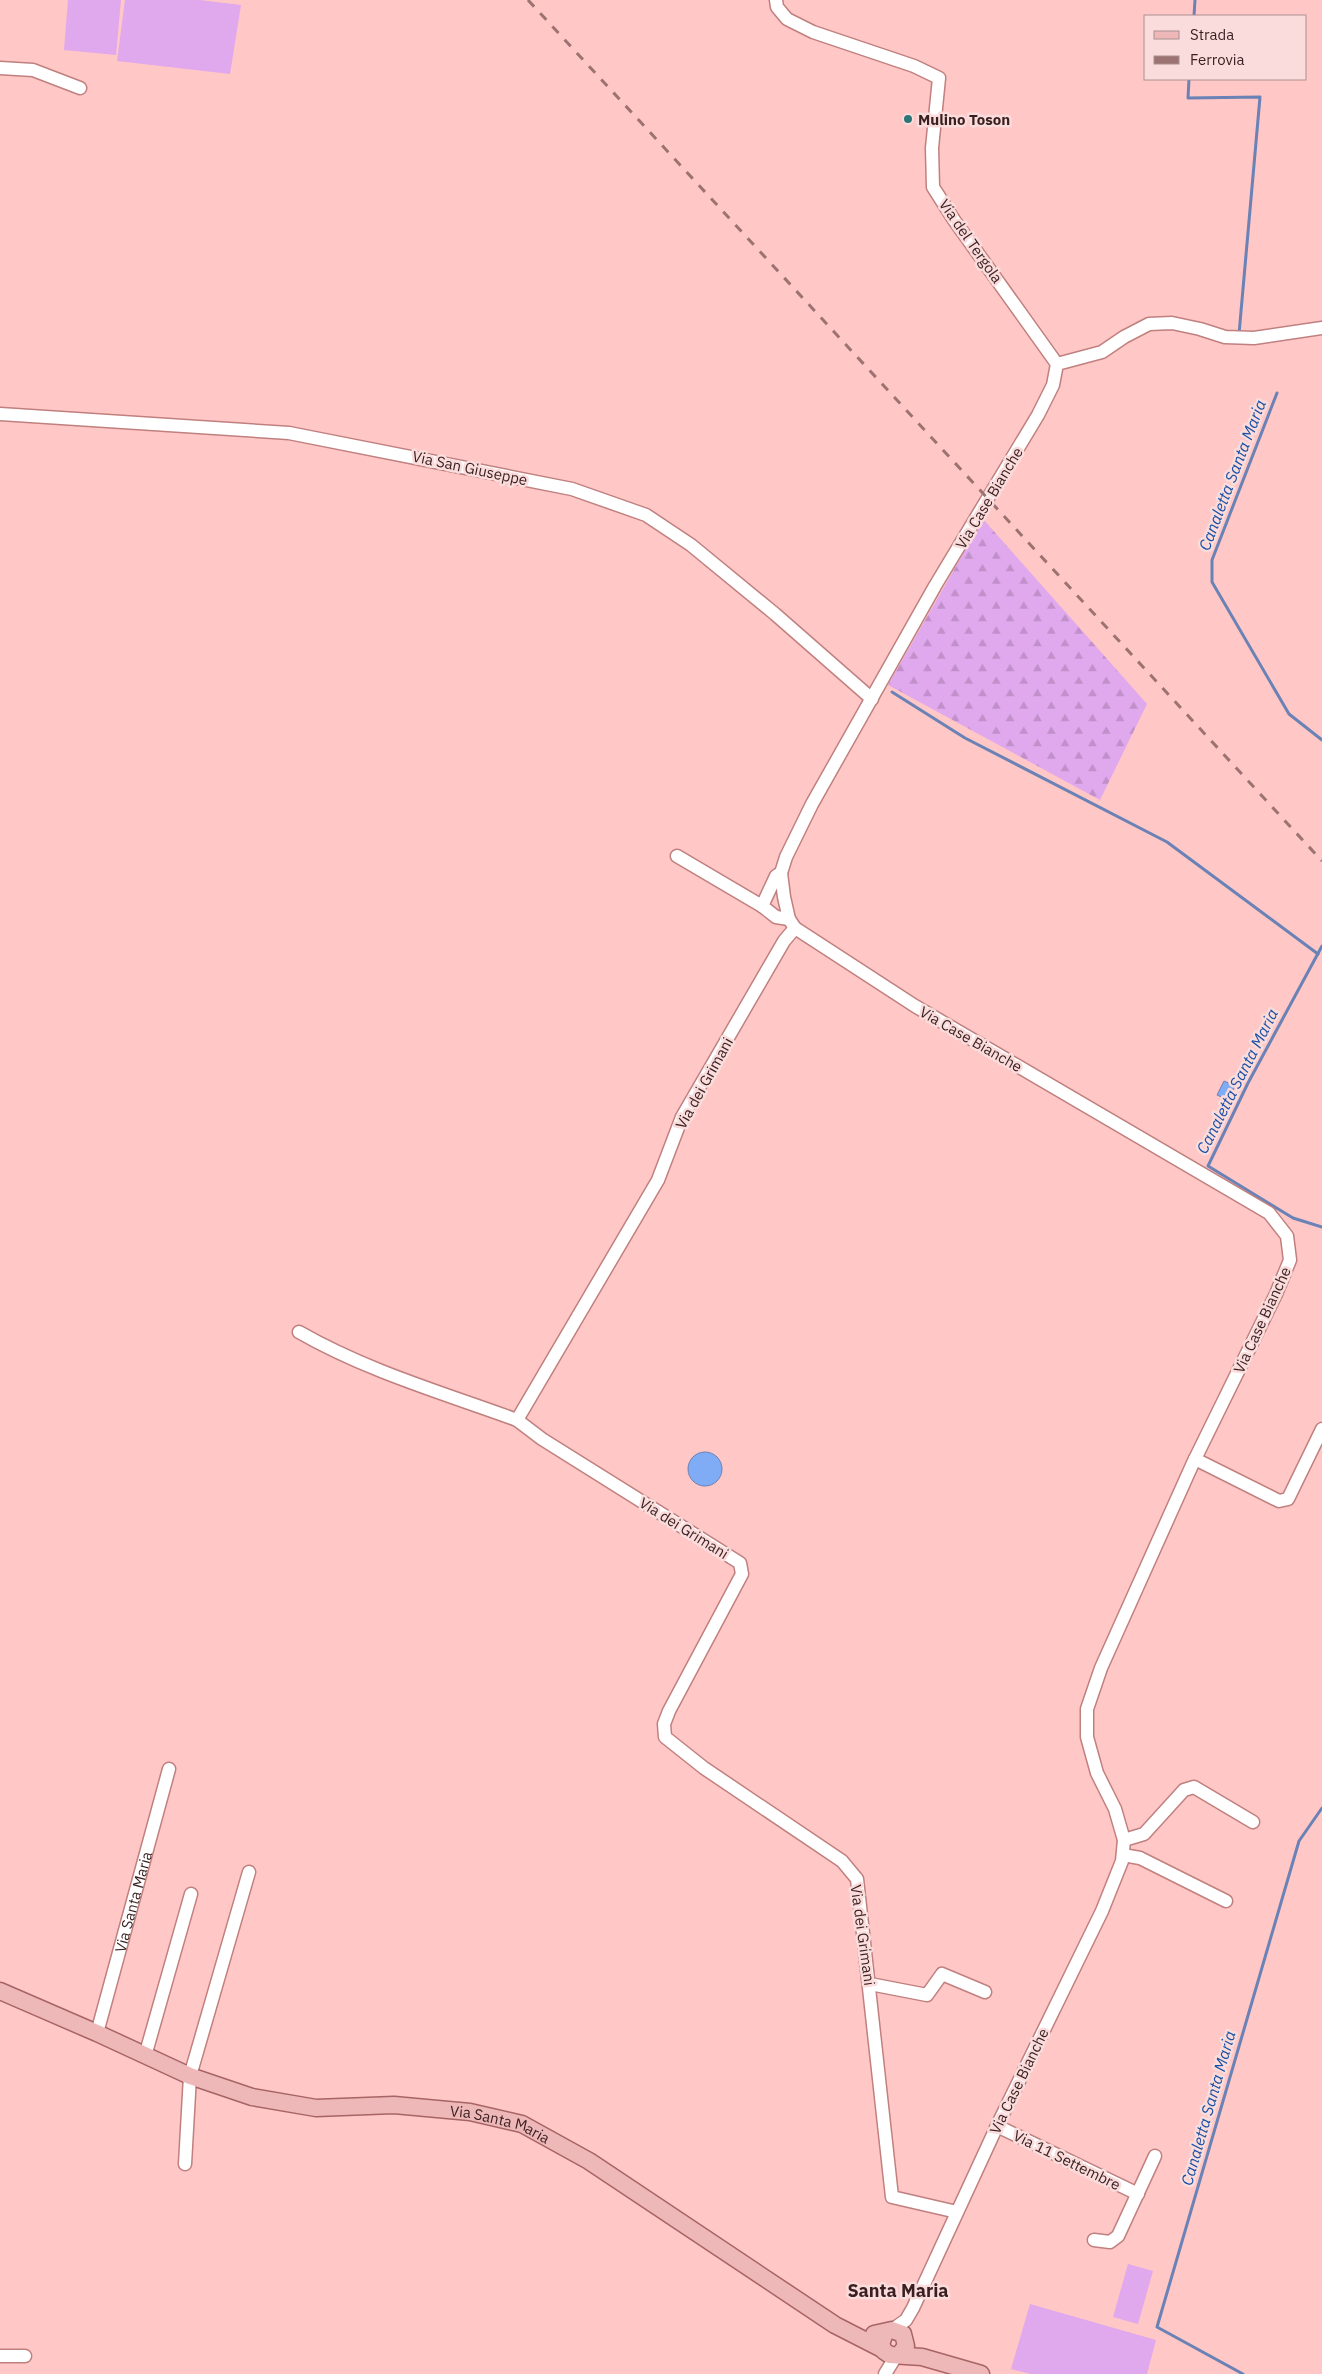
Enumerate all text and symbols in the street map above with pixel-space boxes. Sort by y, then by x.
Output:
legend [1144,15,1307,80]
text: Strada [1190,25,1234,44]
text: Ferrovia [1190,50,1245,69]
place label: Mulino Toson [918,110,1010,129]
marker: Mulino Toson [902,113,914,125]
street label: Via del Tergola [935,195,1007,287]
water label: Canaletta Santa Maria [1194,397,1270,553]
street label: Via Case Bianche [951,444,1027,552]
street label: Via San Giuseppe [411,447,529,489]
street label: Via Case Bianche [916,1002,1026,1076]
water label: Canaletta Santa Maria [1192,1005,1282,1157]
street label: Via dei Grimani [671,1034,737,1132]
street label: Via Case Bianche [1229,1264,1295,1376]
street label: Via dei Grimani [636,1493,732,1563]
street label: Via Santa Maria [110,1849,156,1954]
street label: Via dei Grimani [847,1883,879,1987]
street label: Via Case Bianche [985,2025,1053,2137]
water label: Canaletta Santa Maria [1176,2028,1240,2188]
street label: Via Santa Maria [449,2101,553,2147]
street label: Via 11 Settembre [1010,2126,1124,2194]
district label: Santa Maria [847,2279,949,2302]

